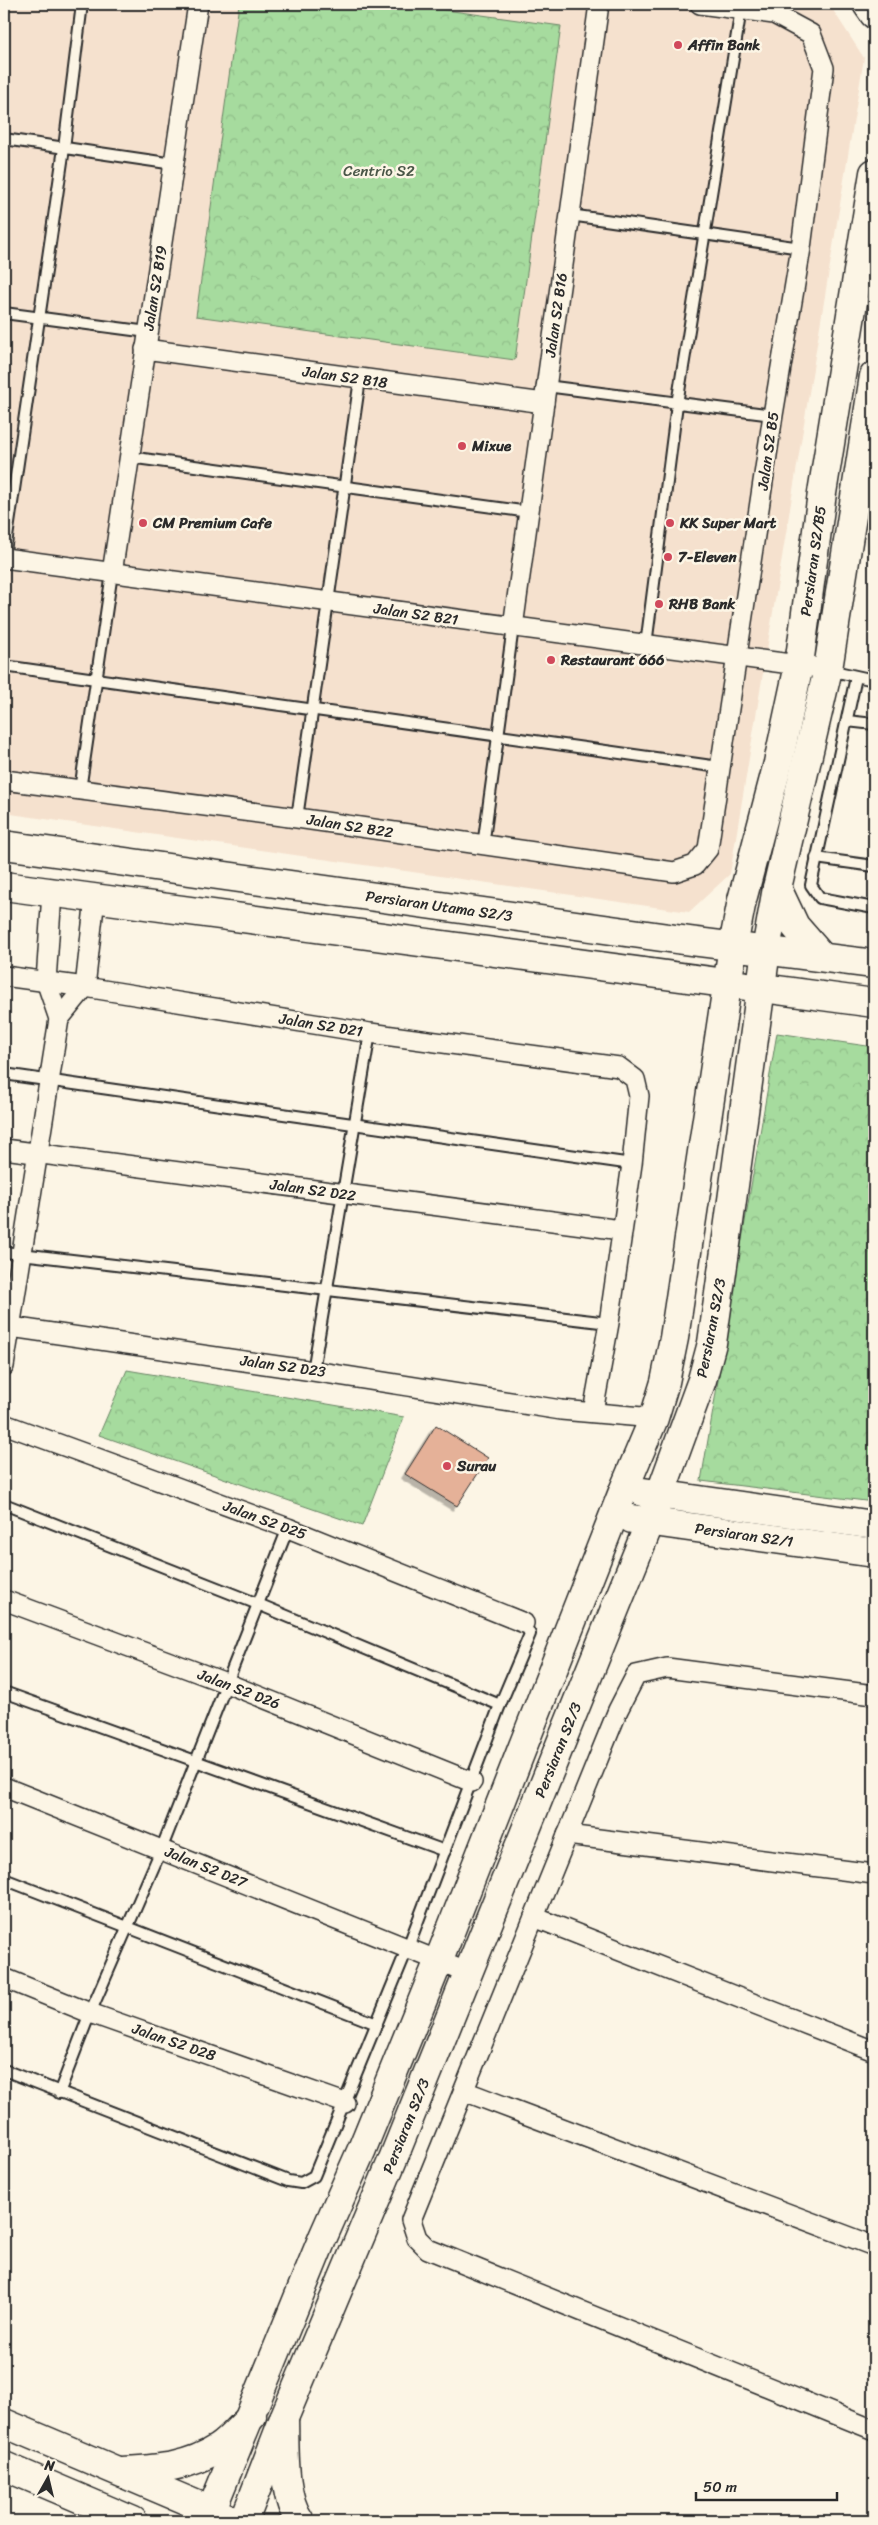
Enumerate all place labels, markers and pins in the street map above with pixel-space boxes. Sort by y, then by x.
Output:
place label: Affin Bank [687,32,760,58]
marker: Affin Bank [672,39,684,51]
place label: Mixue [471,433,512,459]
marker: Mixue [456,440,468,452]
place label: CM Premium Cafe [152,510,272,536]
place label: KK Super Mart [679,510,777,536]
marker: CM Premium Cafe [137,517,149,529]
marker: KK Super Mart [664,517,676,529]
place label: 7-Eleven [678,544,738,570]
marker: 7-Eleven [662,551,674,563]
place label: RHB Bank [668,591,736,617]
marker: RHB Bank [653,598,665,610]
place label: Restaurant 666 [560,647,665,673]
marker: Restaurant 666 [545,654,557,666]
place label: Surau [456,1453,497,1479]
marker: Surau [441,1460,453,1472]

